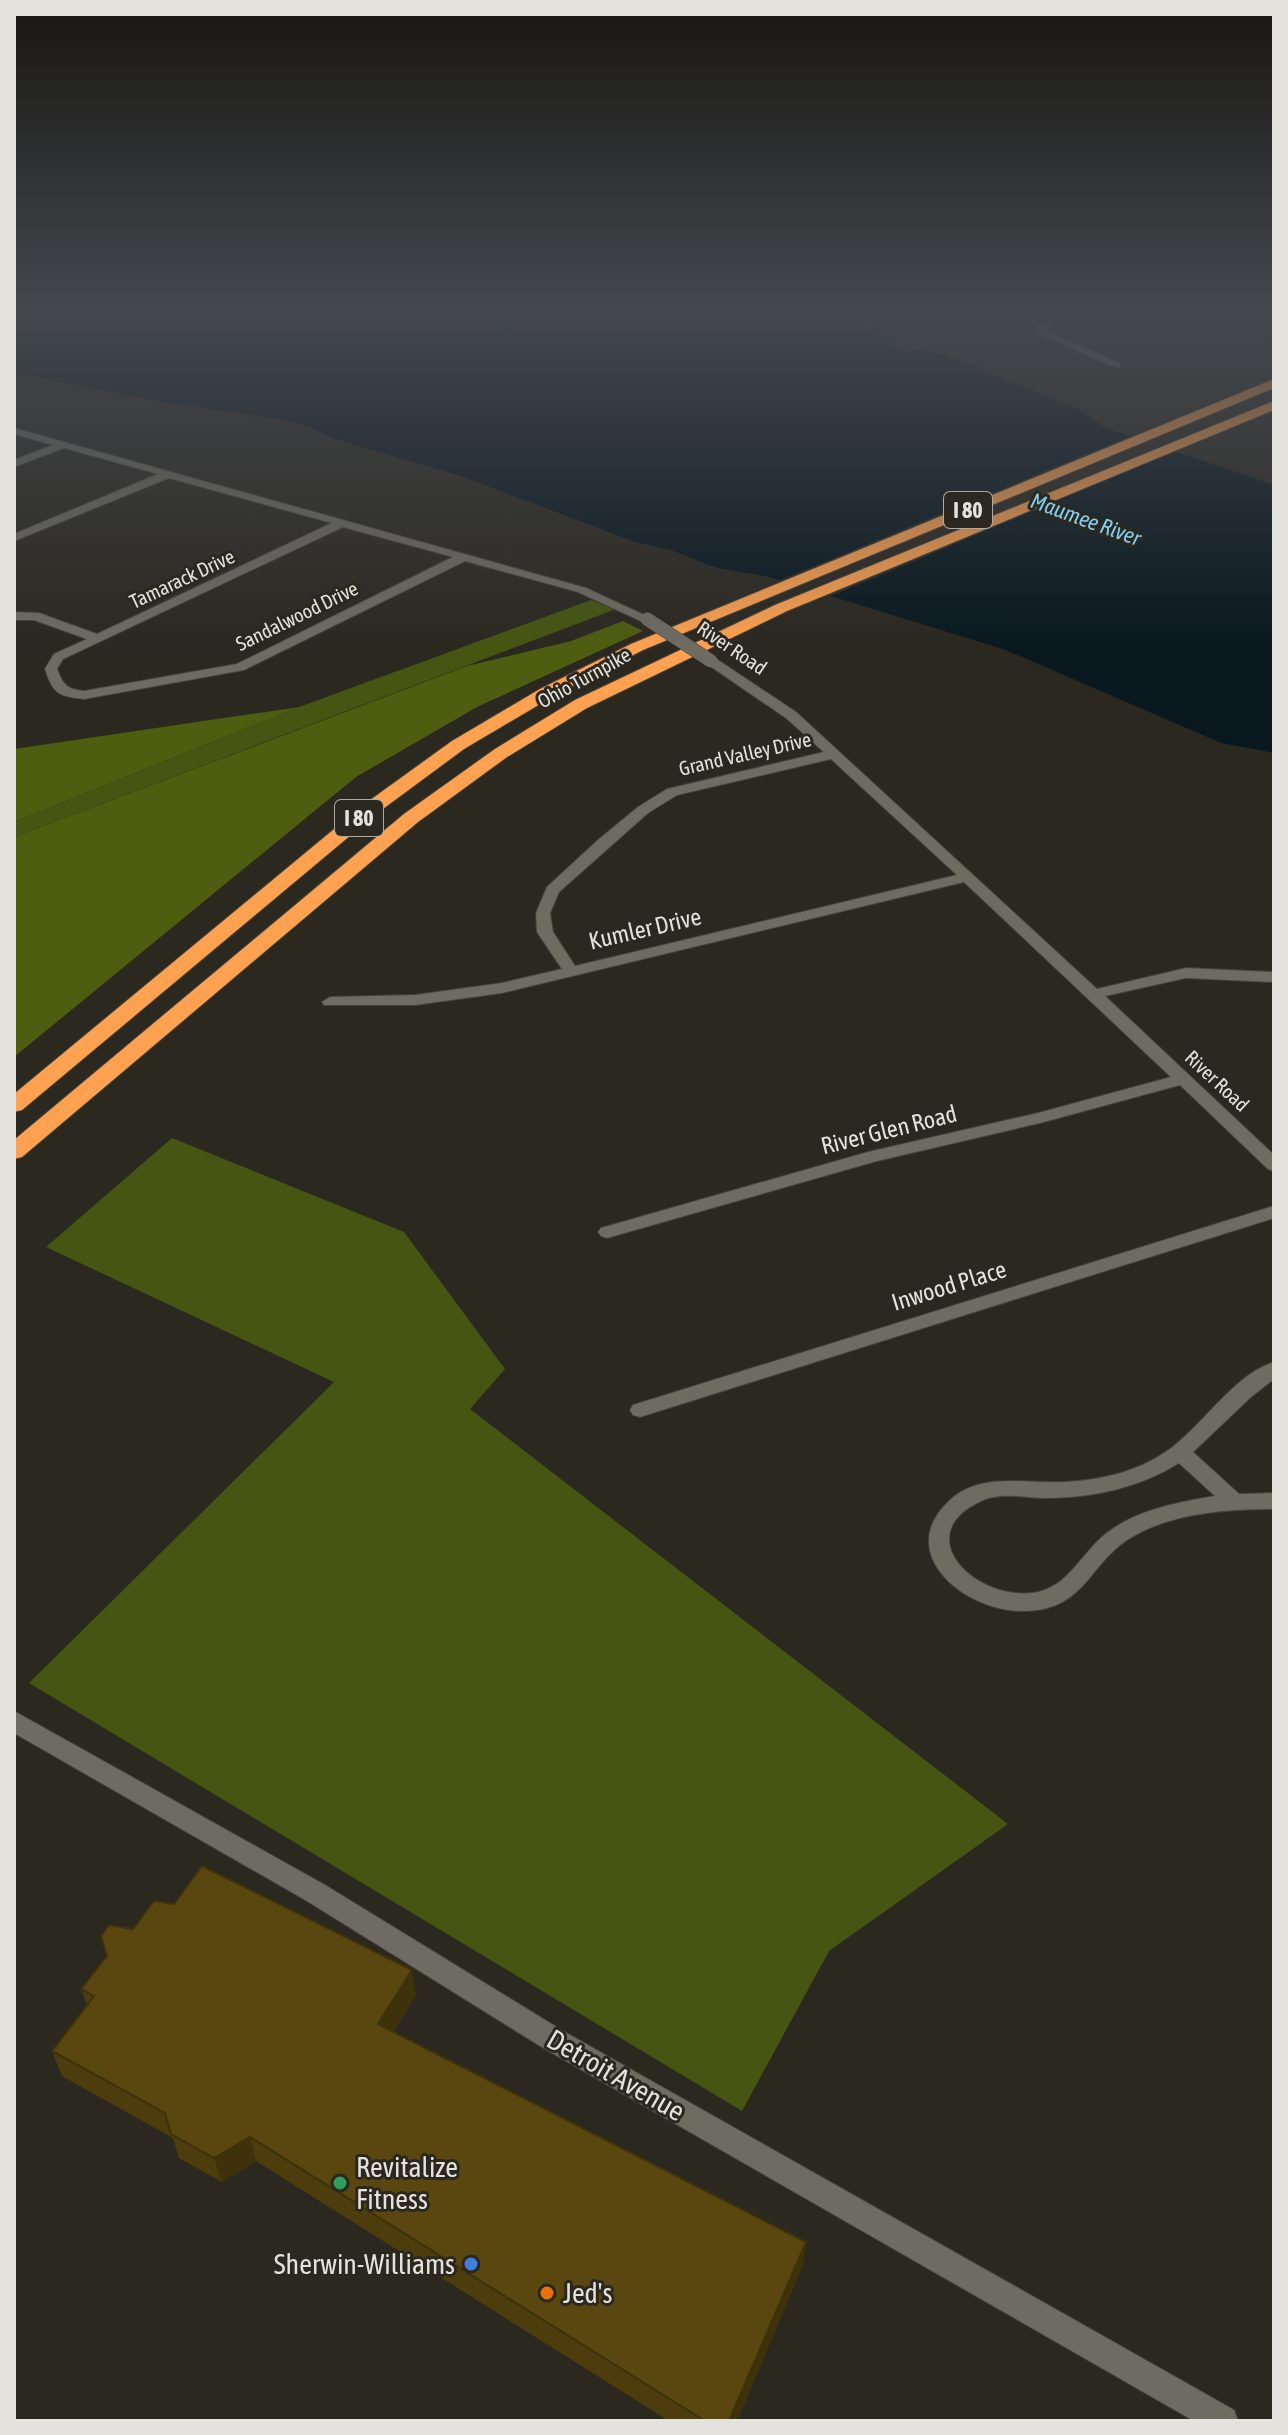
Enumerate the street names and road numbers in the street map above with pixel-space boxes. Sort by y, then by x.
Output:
road number: I 80 [944,492,992,528]
street label: Tamarack Drive [126,544,238,613]
street label: Sandalwood Drive [232,576,362,655]
street label: River Road [693,616,771,679]
street label: Ohio Turnpike [533,643,634,713]
street label: Grand Valley Drive [677,727,813,780]
road number: I 80 [335,800,383,836]
street label: Kumler Drive [586,902,704,955]
street label: River Road [1181,1045,1254,1116]
street label: River Glen Road [818,1100,960,1159]
street label: Inwood Place [888,1255,1009,1316]
street label: Detroit Avenue [541,2023,691,2127]

